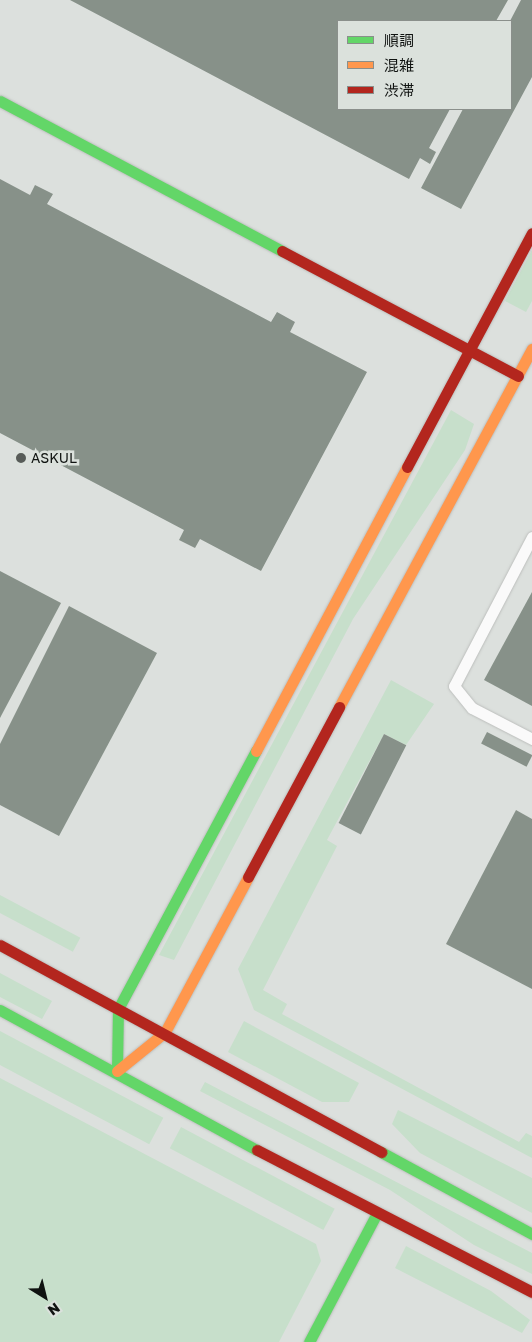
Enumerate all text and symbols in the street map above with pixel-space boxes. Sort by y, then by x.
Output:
legend [337,20,512,110]
text: 順調 [384,31,414,49]
text: 混雑 [384,56,414,74]
text: 渋滞 [384,81,414,99]
place label: ASKUL [31,450,77,466]
marker: ASKUL [15,452,27,464]
north arrow [20,1272,70,1322]
text: N [45,1300,63,1320]

